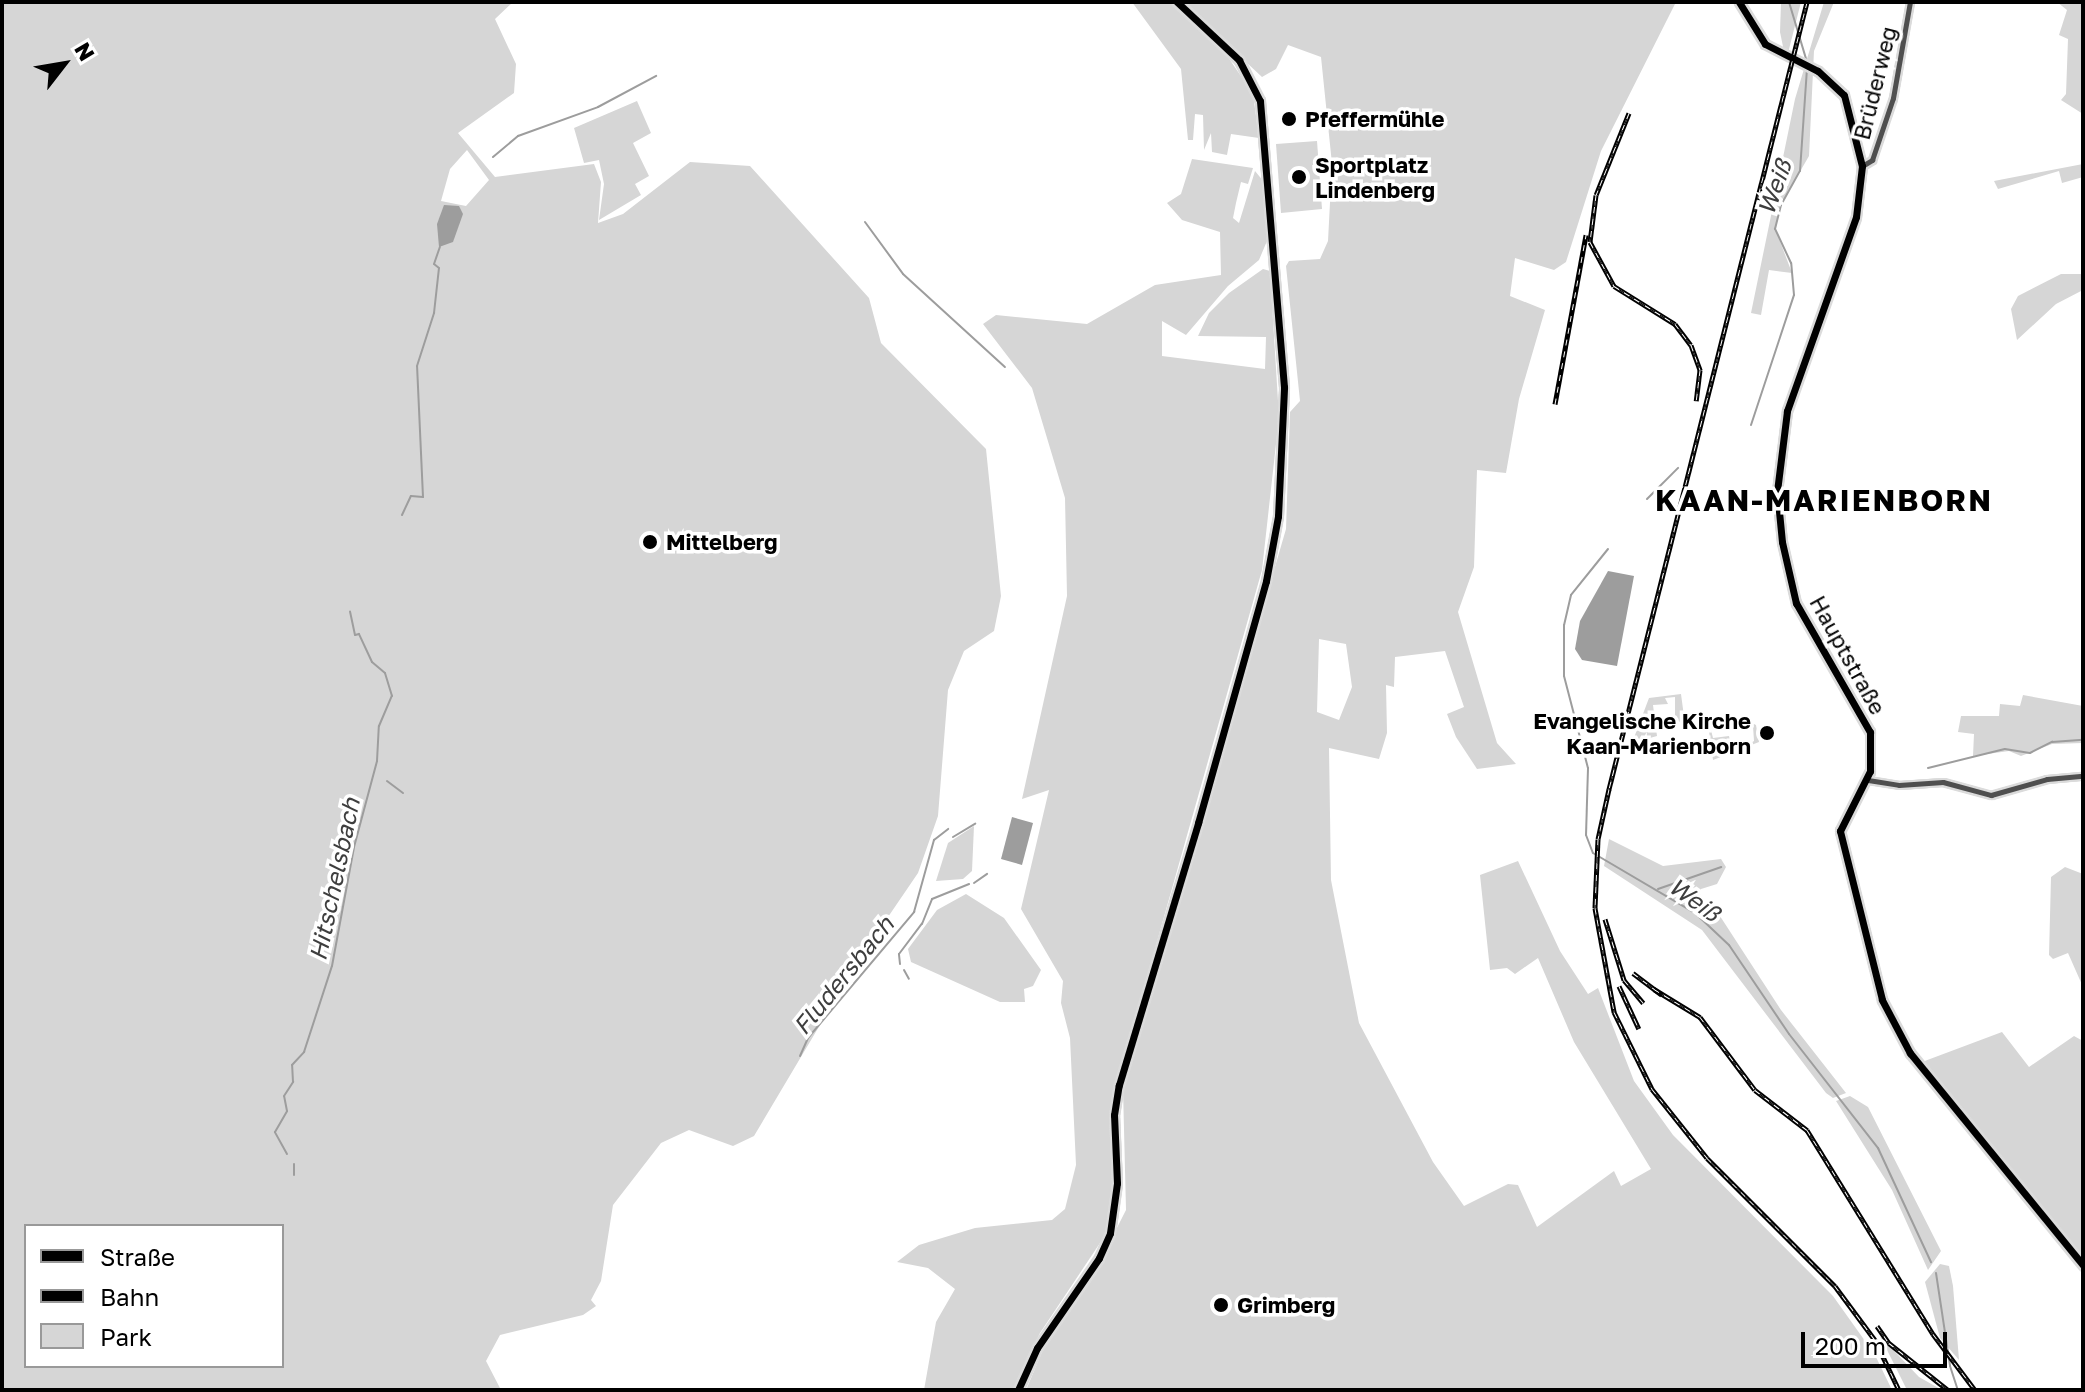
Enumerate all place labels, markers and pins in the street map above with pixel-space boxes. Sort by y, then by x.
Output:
place label: Pfeffermühle [1305,106,1445,132]
marker: Pfeffermühle [1280,110,1298,128]
place label: Sportplatz Lindenberg [1315,151,1435,202]
marker: Sportplatz Lindenberg [1290,168,1308,186]
place label: Mittelberg [666,529,778,555]
marker: Mittelberg [641,533,659,551]
place label: Evangelische Kirche Kaan-Marienborn [1533,707,1751,758]
marker: Evangelische Kirche Kaan-Marienborn [1758,724,1776,742]
place label: Grimberg [1237,1292,1335,1318]
marker: Grimberg [1212,1296,1230,1314]

